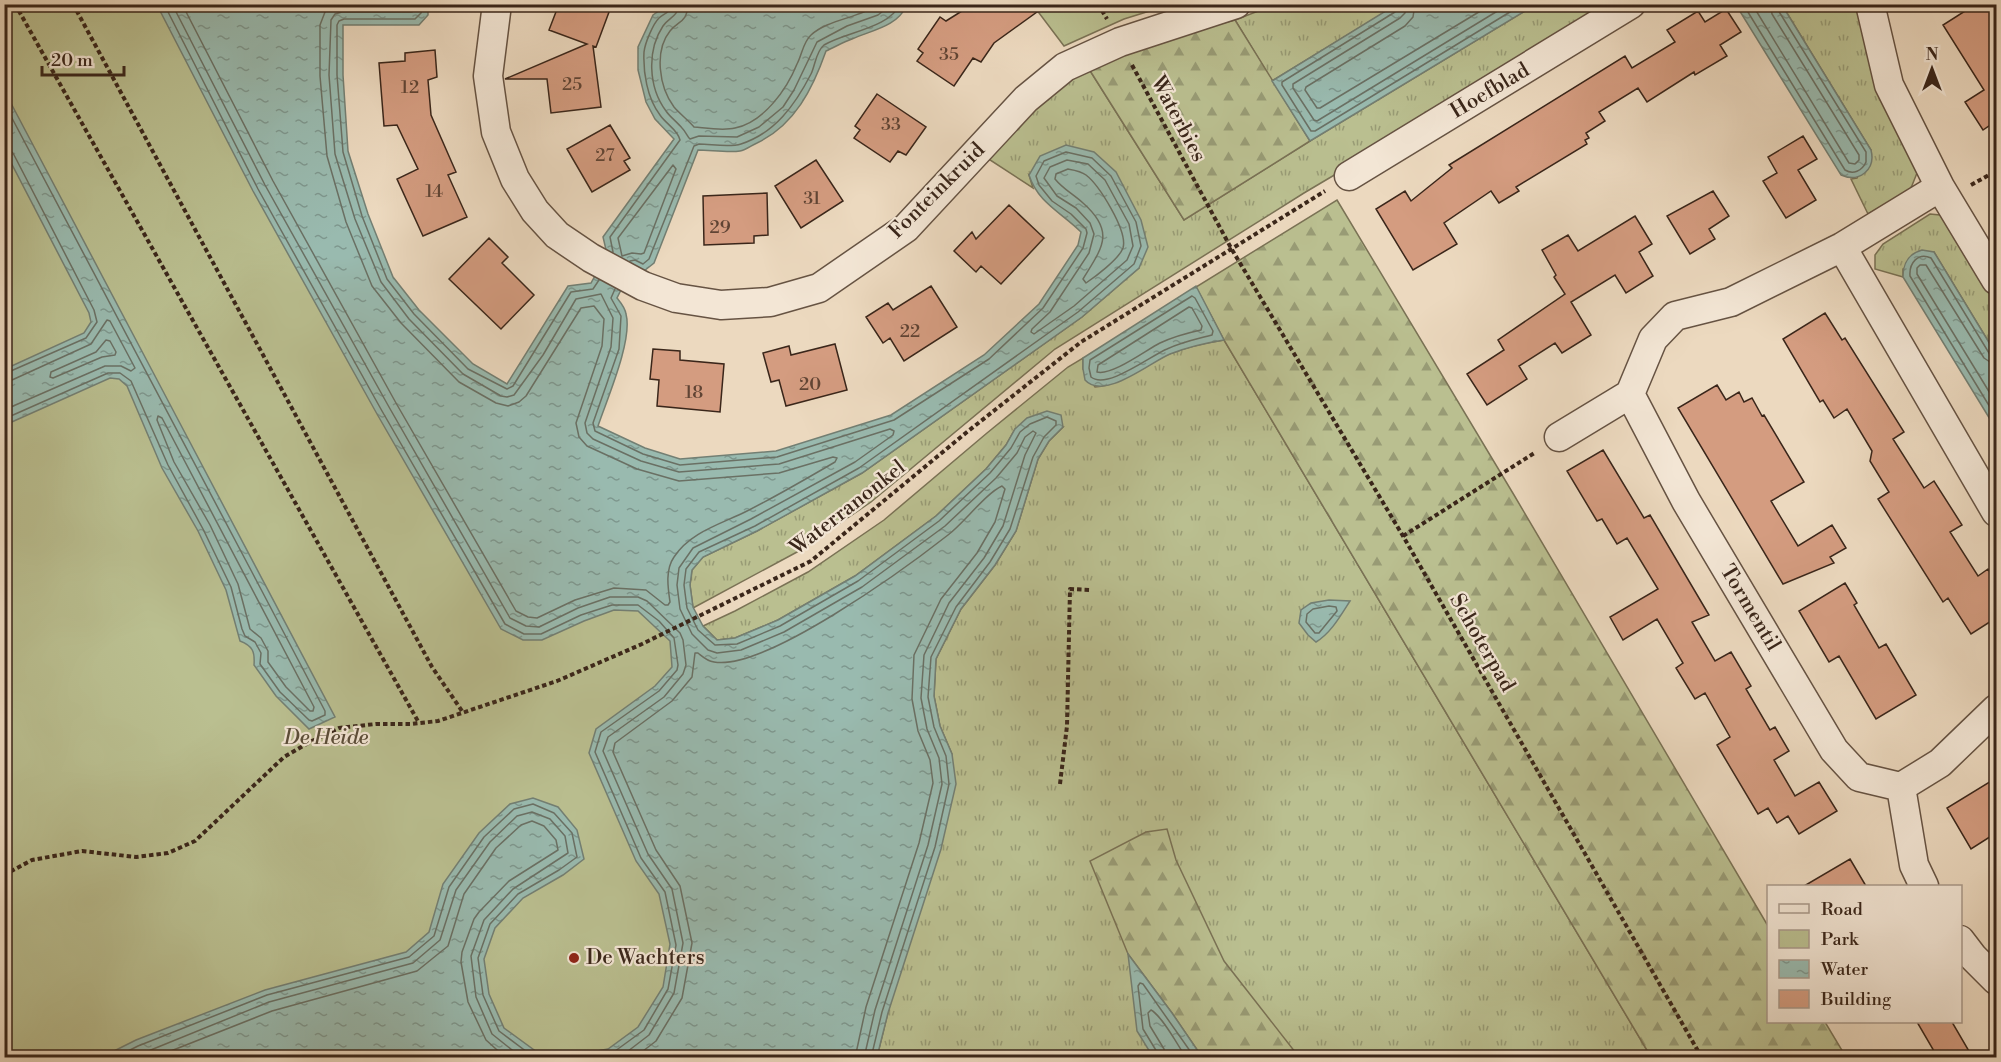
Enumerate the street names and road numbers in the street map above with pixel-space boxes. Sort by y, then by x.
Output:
street label: Hoefblad [1446,57,1534,125]
street label: Waterbies [1144,71,1211,167]
street label: Fonteinkruid [883,137,991,245]
street label: Waterranonkel [784,455,911,562]
street label: Tormentil [1714,560,1786,656]
street label: Schoterpad [1444,589,1521,697]

